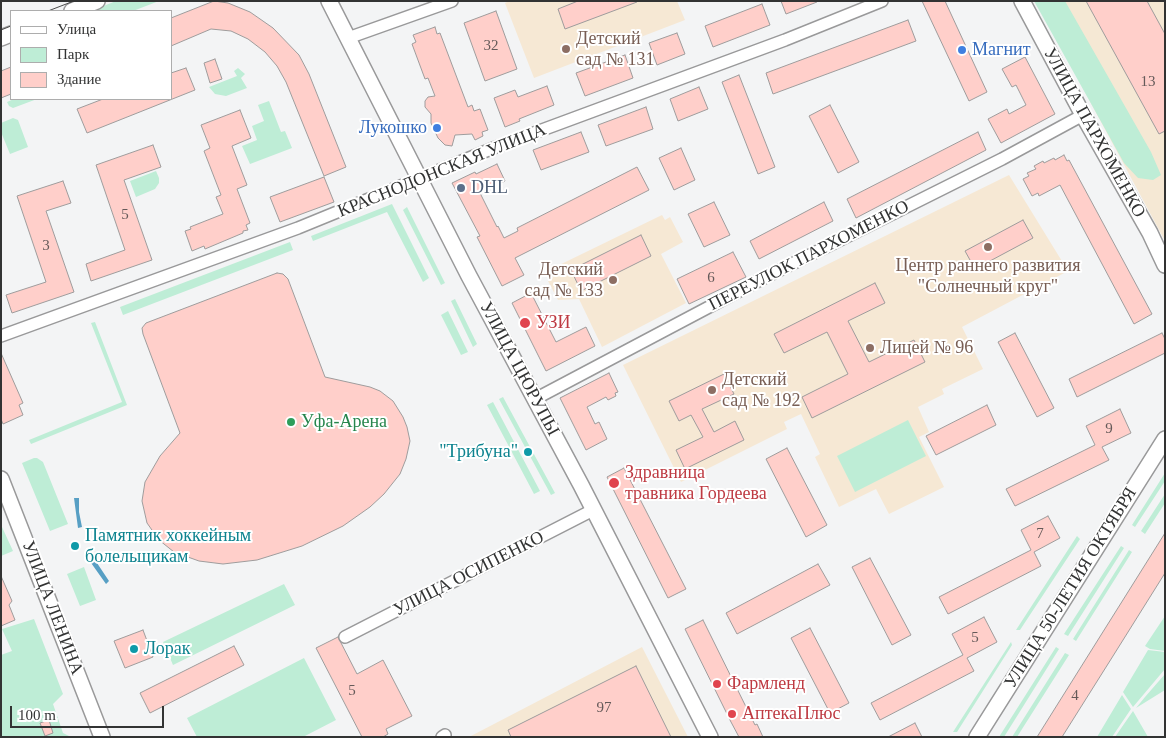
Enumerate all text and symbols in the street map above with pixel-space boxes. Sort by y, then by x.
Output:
legend [10,10,172,100]
text: Улица [57,21,96,37]
place label: Детский сад № 131 [576,28,655,70]
house number: 32 [484,37,498,55]
place label: Магнит [972,39,1031,61]
marker: Детский сад № 131 [560,43,572,55]
marker: Магнит [956,44,968,56]
street label: УЛИЦА ПАРХОМЕНКО [1038,44,1150,222]
text: Парк [57,46,89,62]
text: Здание [57,71,101,87]
house number: 13 [1140,73,1156,91]
place label: Лукошко [359,117,427,139]
street label: КРАСНОДОНСКАЯ УЛИЦА [335,119,549,223]
marker: Лукошко [431,122,443,134]
place label: DHL [471,177,508,199]
marker: DHL [455,182,467,194]
street label: ПЕРЕУЛОК ПАРХОМЕНКО [705,196,913,316]
house number: 5 [121,206,129,224]
house number: 3 [42,237,50,255]
marker: Центр раннего развития "Солнечный круг" [982,241,994,253]
place label: Центр раннего развития "Солнечный круг" [896,255,1080,298]
place label: Детский сад № 133 [524,259,603,302]
house number: 6 [707,269,715,287]
marker: Детский сад № 133 [607,274,619,286]
street label: УЛИЦА ЦЮРУПЫ [475,298,563,440]
place label: УЗИ [536,312,571,334]
marker: УЗИ [518,316,532,330]
place label: Лицей № 96 [880,337,973,359]
marker: Лицей № 96 [864,342,876,354]
place label: Детский сад № 192 [722,369,801,412]
marker: Детский сад № 192 [706,384,718,396]
place label: Уфа-Арена [301,411,387,433]
marker: Уфа-Арена [285,416,297,428]
house number: 9 [1105,420,1113,438]
place label: "Трибуна" [439,441,518,463]
marker: "Трибуна" [522,446,534,458]
place label: Здравница травника Гордеева [625,462,767,504]
marker: Здравница травника Гордеева [607,476,621,490]
street label: УЛИЦА 50-ЛЕТИЯ ОКТЯБРЯ [1000,484,1142,692]
place label: Памятник хоккейным болельщикам [85,525,251,568]
house number: 7 [1036,525,1044,543]
street label: УЛИЦА ОСИПЕНКО [390,527,548,621]
street label: УЛИЦА ЛЕНИНА [17,538,87,678]
marker: Памятник хоккейным болельщикам [69,540,81,552]
house number: 5 [971,629,979,647]
place label: Лорак [144,638,190,660]
marker: Лорак [128,643,140,655]
place label: Фармленд [727,673,805,695]
marker: Фармленд [711,678,723,690]
house number: 5 [348,682,356,700]
house number: 4 [1071,687,1079,705]
scale bar [12,696,166,728]
house number: 97 [596,699,612,717]
place label: АптекаПлюс [742,703,840,725]
text: 100 m [18,707,56,723]
marker: АптекаПлюс [726,708,738,720]

